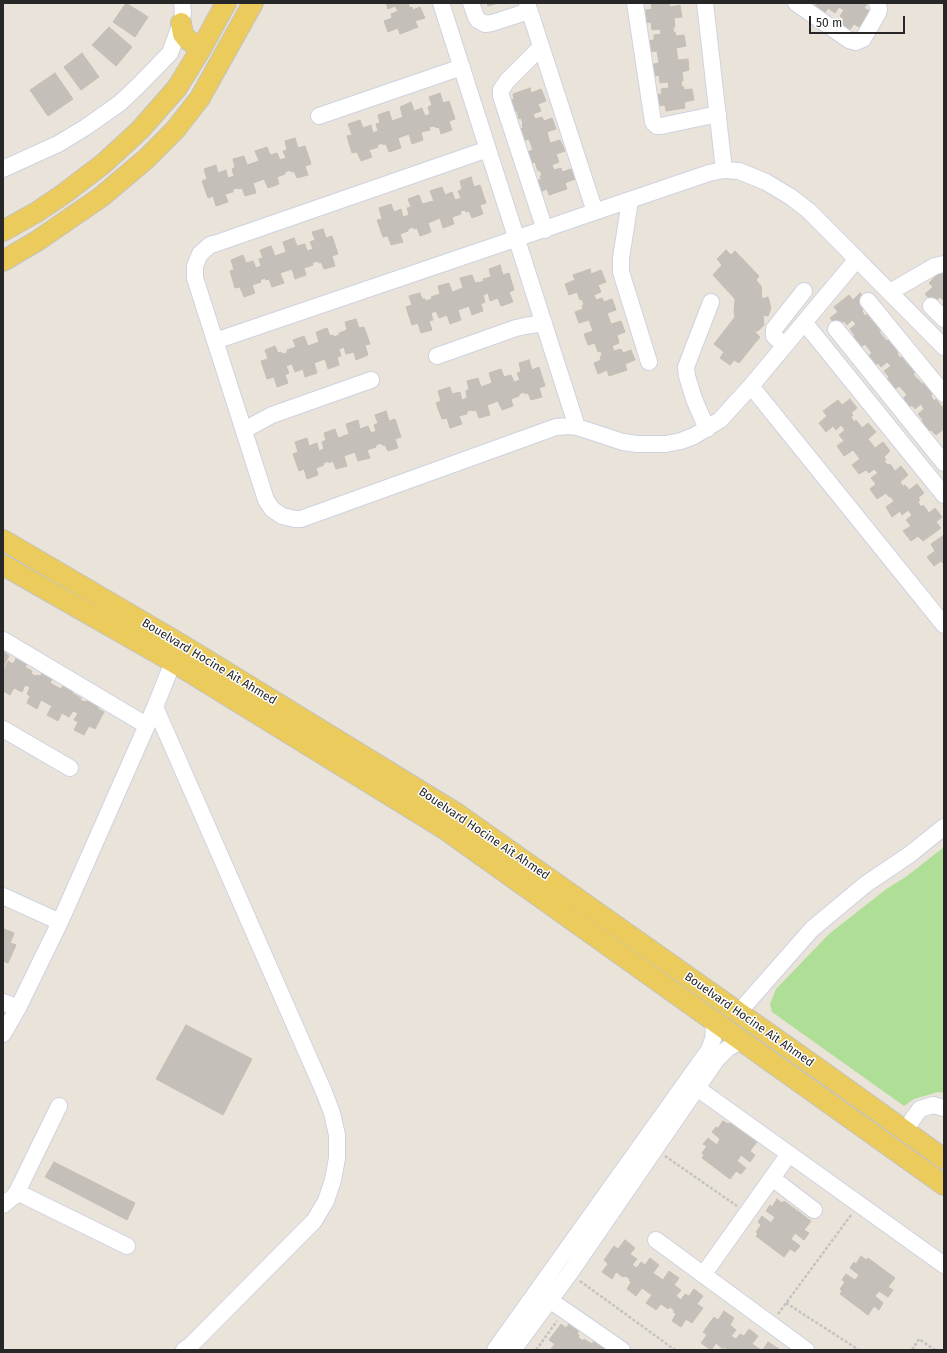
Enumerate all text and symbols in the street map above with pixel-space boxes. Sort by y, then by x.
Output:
scale bar [811,8,907,34]
text: 50 m [816,16,842,30]
street label: Bouelvard Hocine Ait Ahmed [139,616,279,708]
street label: Bouelvard Hocine Ait Ahmed [416,785,552,883]
street label: Bouelvard Hocine Ait Ahmed [681,970,817,1070]

